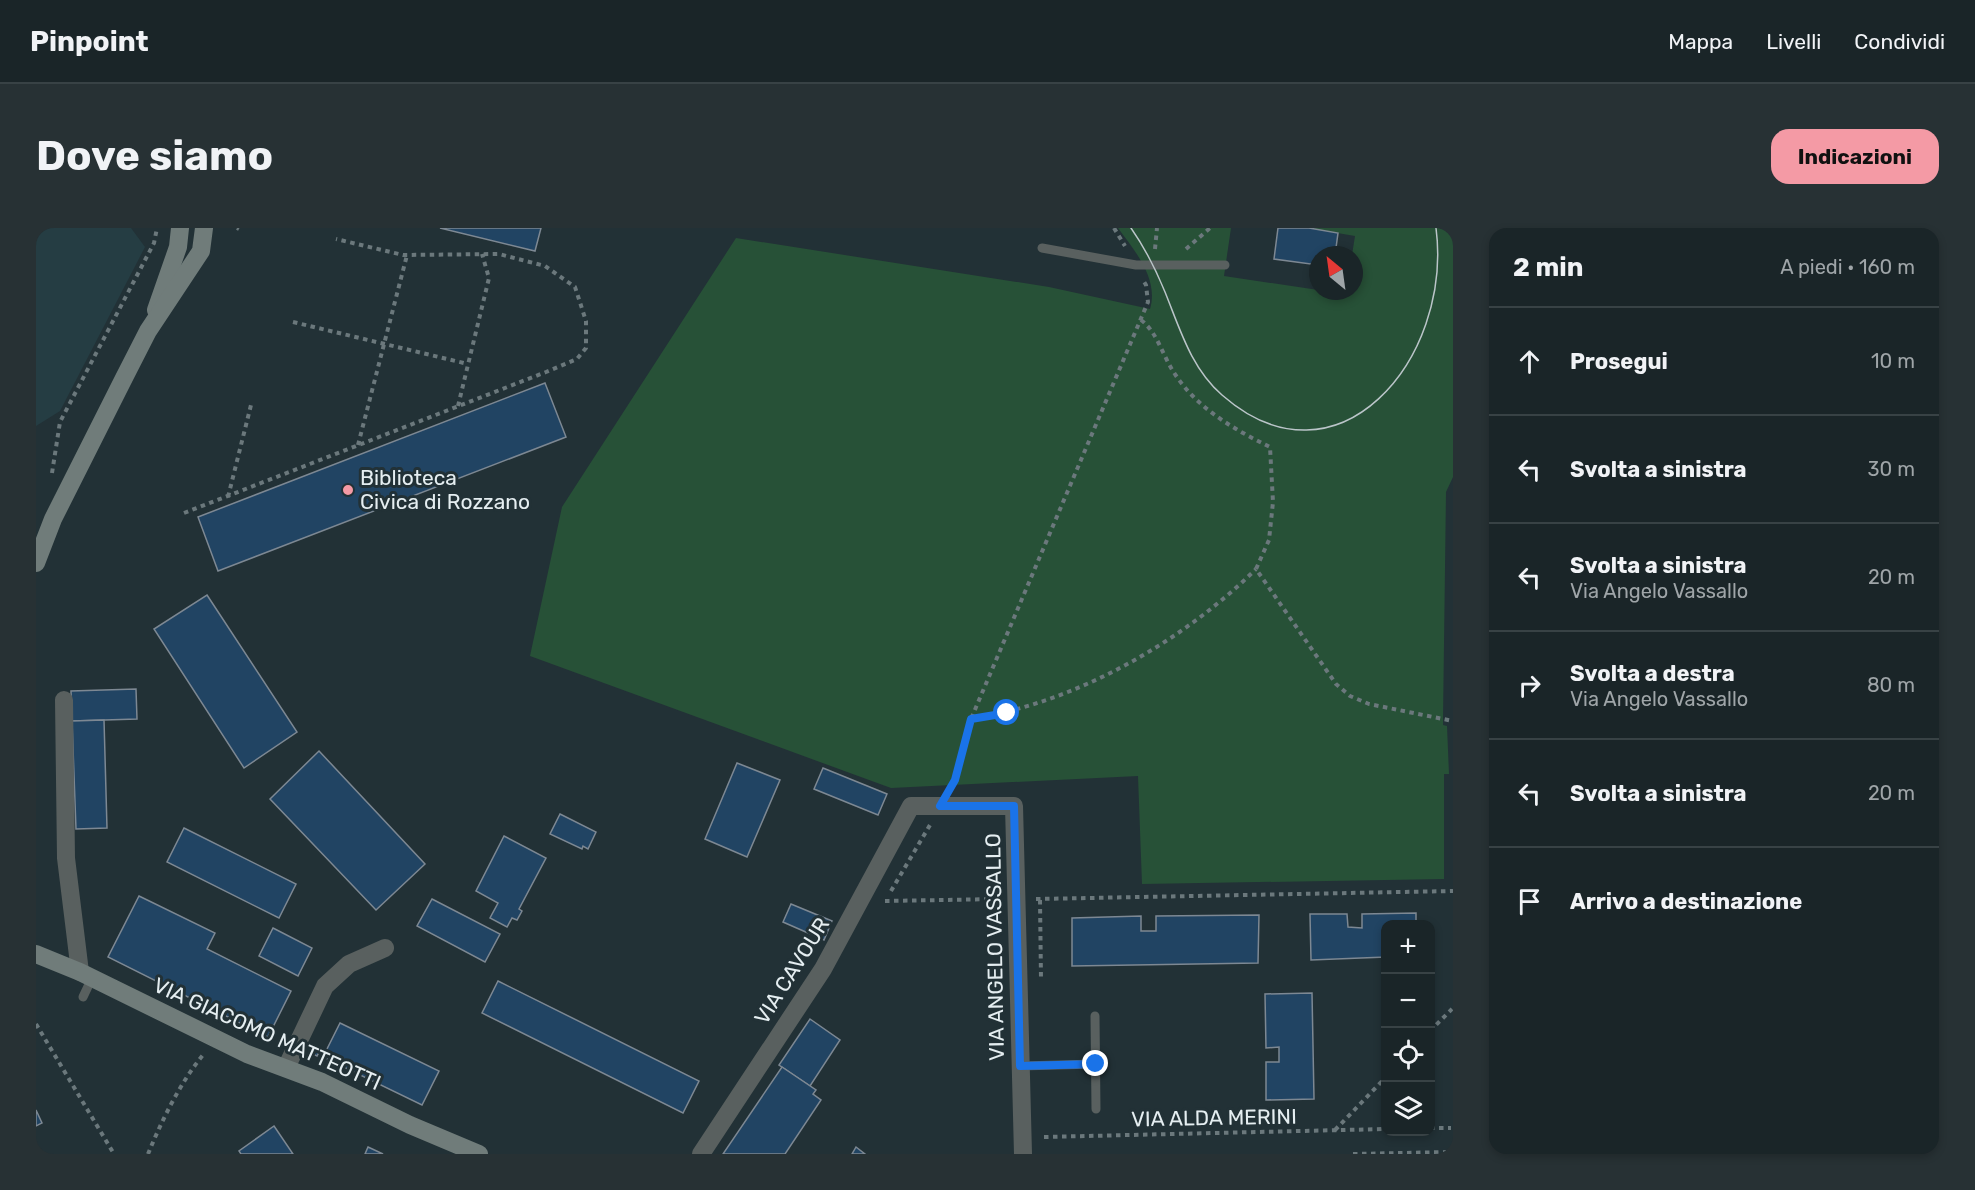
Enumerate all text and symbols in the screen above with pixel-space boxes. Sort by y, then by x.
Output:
text: Pinpoint [30,25,149,58]
text: Mappa [1668,29,1733,54]
text: Livelli [1766,29,1821,54]
text: Condividi [1854,29,1945,54]
button: Indicazioni [1771,129,1939,184]
text: Dove siamo [36,131,273,181]
north arrow [1309,246,1363,300]
text: 2 min [1513,252,1583,283]
text: A piedi · 160 m [1780,255,1915,279]
icon: ahead [1513,345,1546,378]
text: Prosegui [1570,348,1668,375]
text: 10 m [1871,349,1915,373]
icon: left [1513,453,1546,486]
text: Svolta a sinistra [1570,456,1747,483]
text: 30 m [1868,457,1915,481]
place label: Biblioteca Civica di Rozzano [360,465,530,514]
marker: Biblioteca Civica di Rozzano [341,483,355,497]
text: Svolta a sinistra [1570,552,1747,579]
icon: left [1513,561,1546,594]
text: 20 m [1868,565,1915,589]
text: Via Angelo Vassallo [1570,579,1748,603]
text: Svolta a destra [1570,660,1735,687]
icon: right [1513,669,1546,702]
text: 80 m [1867,673,1915,697]
text: Via Angelo Vassallo [1570,687,1748,711]
route start [993,699,1019,725]
icon: left [1513,777,1546,810]
text: Svolta a sinistra [1570,780,1747,807]
text: 20 m [1868,781,1915,805]
street label: VIA ANGELO VASSALLO [980,833,1009,1061]
icon: arrive [1513,885,1546,918]
text: Arrivo a destinazione [1570,888,1802,915]
street label: VIA CAVOUR [749,913,834,1029]
map controls [1381,920,1435,1136]
button: + [1381,920,1435,974]
street label: VIA GIACOMO MATTEOTTI [150,972,385,1095]
button: − [1381,974,1435,1028]
button: locate [1381,1028,1435,1082]
route end [1082,1050,1108,1076]
button: layers [1381,1082,1435,1136]
street label: VIA ALDA MERINI [1131,1104,1297,1131]

